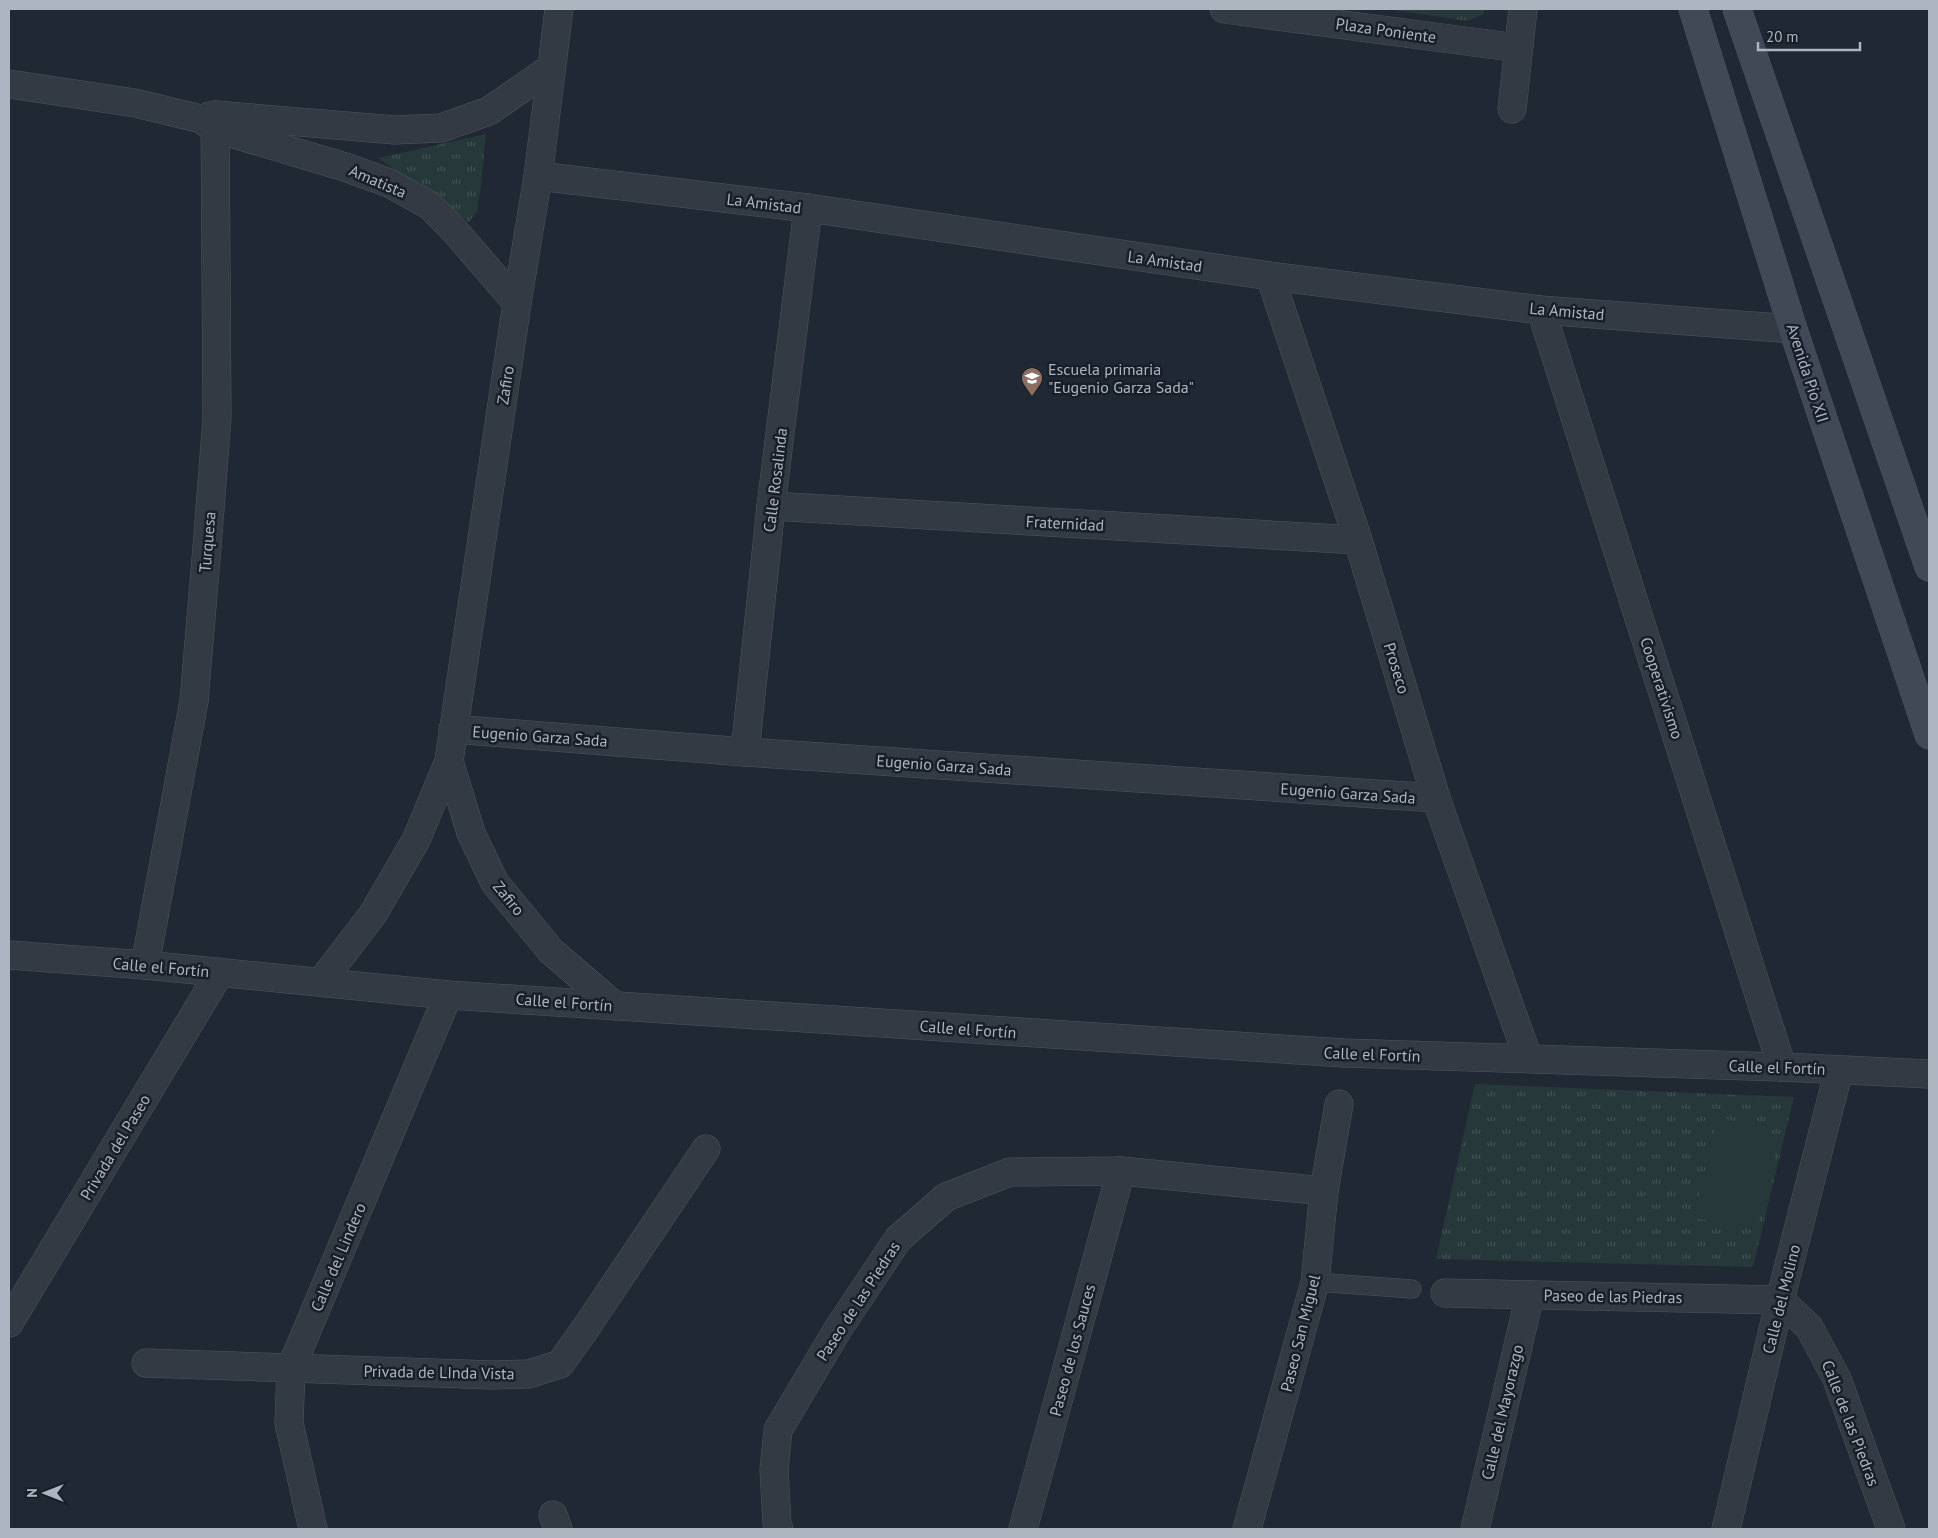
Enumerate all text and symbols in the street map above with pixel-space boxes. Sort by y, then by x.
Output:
street label: Plaza Poniente [1335,13,1437,47]
scale bar [1758,20,1860,52]
text: 20 m [1766,27,1799,46]
street label: Amatista [346,160,410,202]
street label: La Amistad [726,189,802,217]
street label: La Amistad [1126,246,1204,276]
street label: La Amistad [1529,298,1605,324]
street label: Avenida Pío XII [1783,321,1833,425]
place label: Escuela primaria "Eugenio Garza Sada" [1048,359,1194,397]
street label: Zafiro [492,364,518,406]
school or university icon: Escuela primaria "Eugenio Garza Sada" [1020,366,1044,397]
street label: Calle Rosalinda [759,427,791,533]
street label: Turquesa [194,511,220,573]
street label: Fraternidad [1025,511,1105,535]
street label: Cooperativismo [1636,635,1688,741]
street label: Proseco [1380,640,1414,696]
street label: Eugenio Garza Sada [472,721,608,751]
street label: Eugenio Garza Sada [876,750,1012,780]
street label: Eugenio Garza Sada [1280,778,1416,808]
street label: Zafiro [489,877,529,919]
street label: Calle el Fortín [112,953,210,981]
street label: Calle el Fortín [515,989,613,1015]
street label: Calle el Fortín [919,1016,1017,1042]
street label: Calle el Fortín [1323,1042,1421,1066]
street label: Calle el Fortín [1728,1055,1826,1079]
street label: Privada del Paseo [76,1090,154,1204]
street label: Calle del Lindero [306,1200,370,1314]
street label: Paseo de las Piedras [812,1237,904,1365]
street label: Calle del Molino [1758,1242,1804,1356]
street label: Paseo San Miguel [1276,1272,1324,1394]
street label: Paseo de los Sauces [1045,1282,1099,1418]
street label: Paseo de las Piedras [1544,1285,1683,1307]
street label: Calle del Mayorazgo [1477,1342,1527,1482]
street label: Calle de las Piedras [1818,1357,1884,1489]
street label: Privada de LInda Vista [363,1361,515,1383]
north arrow [20,1468,70,1518]
text: N [23,1488,41,1498]

